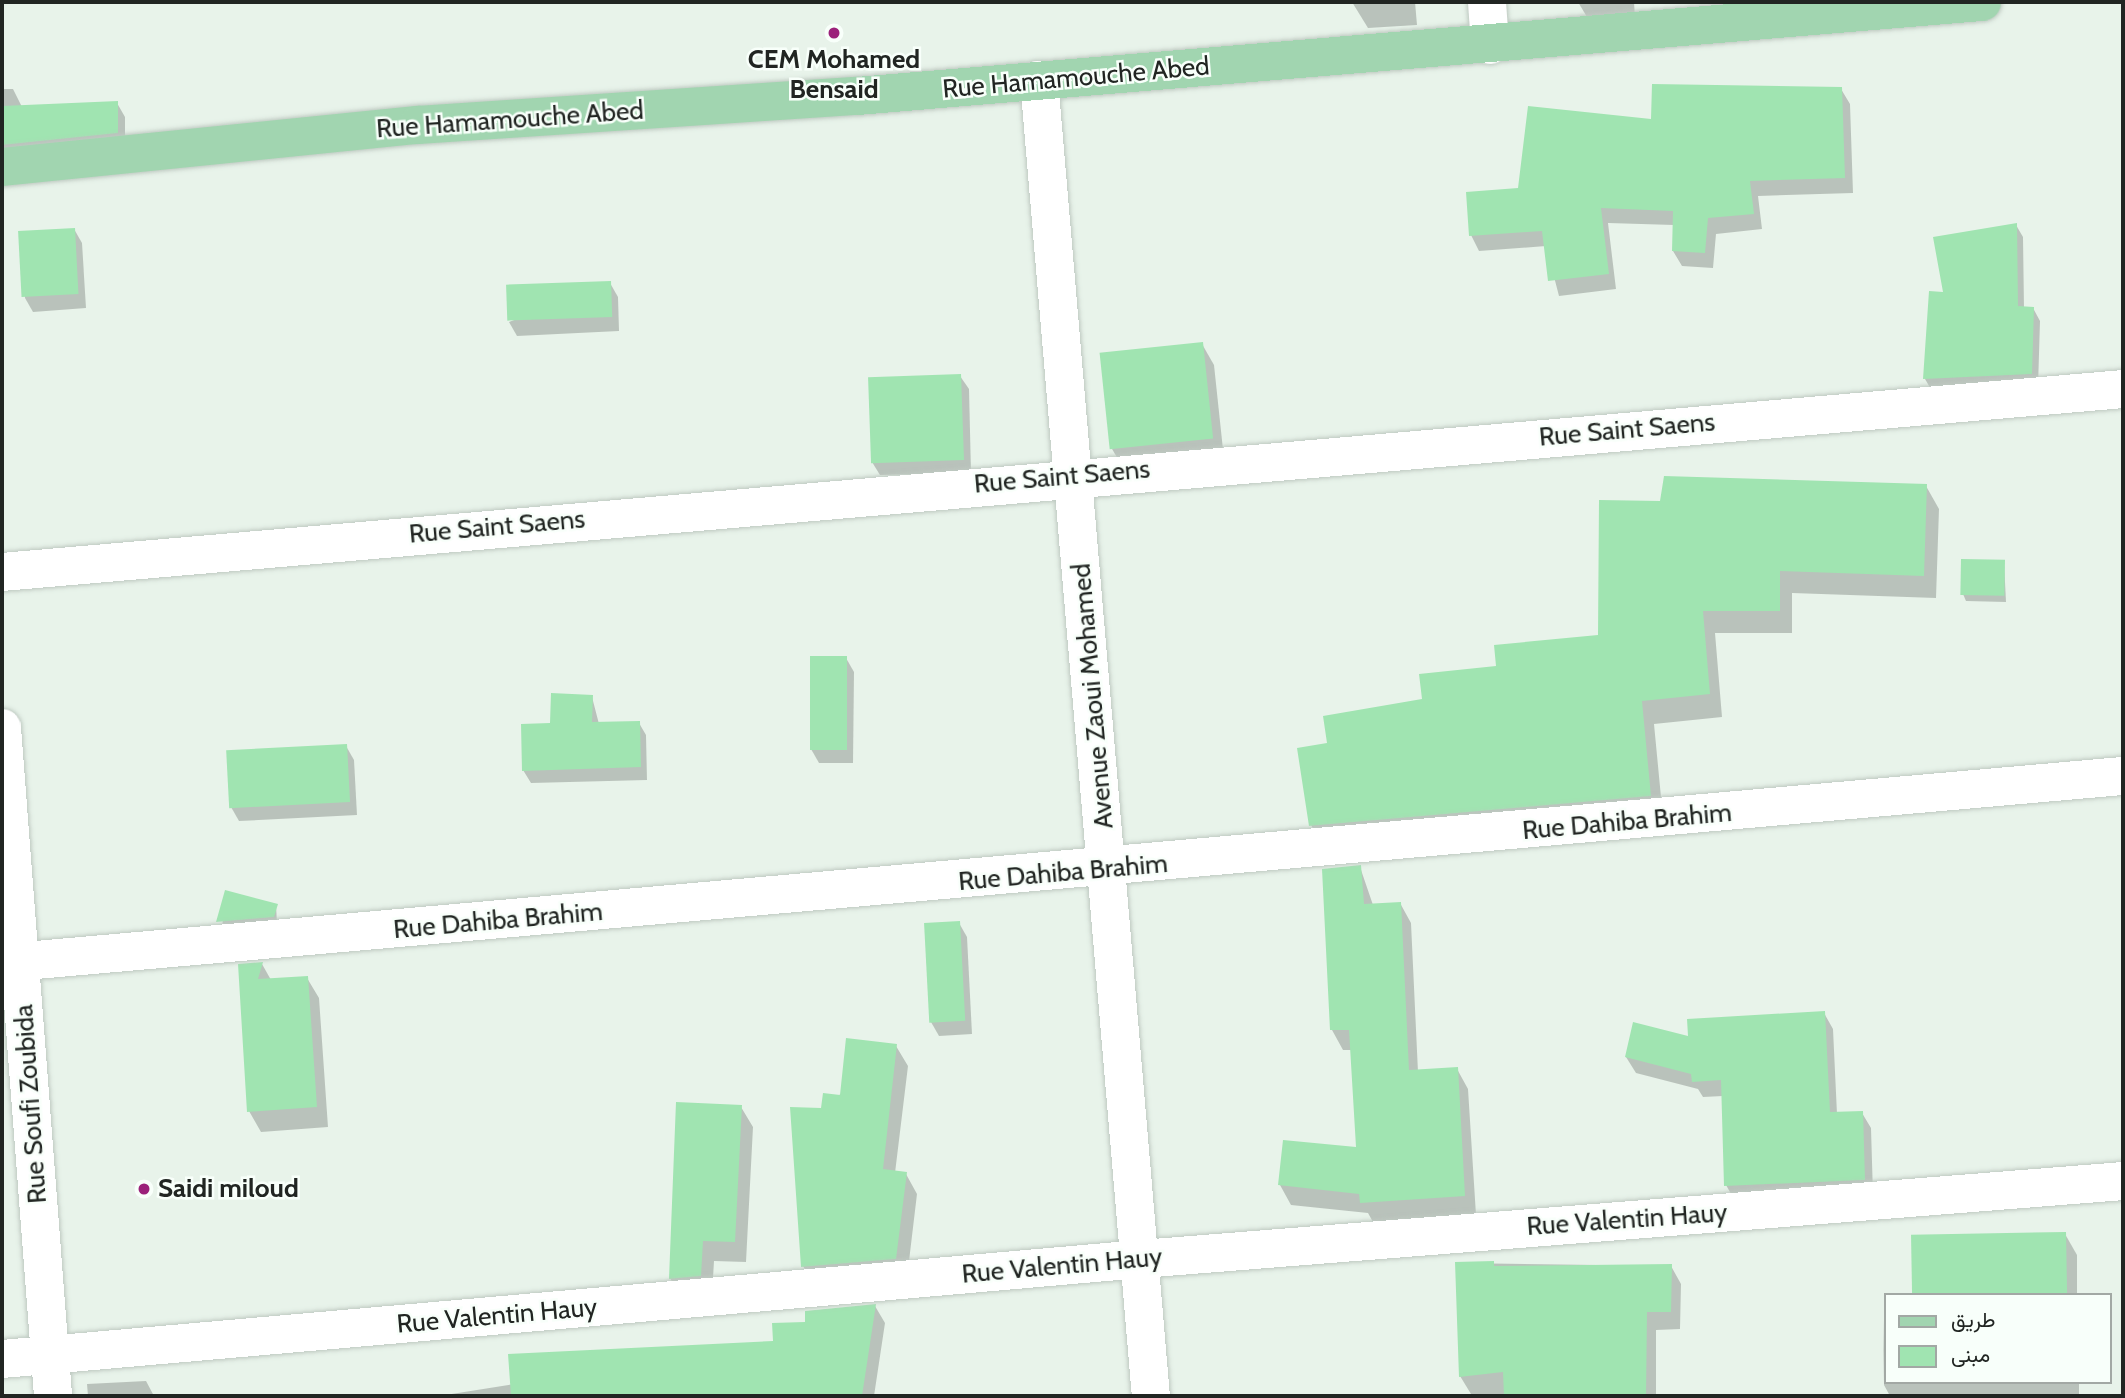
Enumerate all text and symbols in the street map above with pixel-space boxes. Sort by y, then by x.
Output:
marker: CEM Mohamed Bensaid [826,25,842,41]
place label: CEM Mohamed Bensaid [748,44,920,106]
street label: Rue Hamamouche Abed [941,51,1211,105]
street label: Rue Hamamouche Abed [375,95,645,145]
street label: Rue Saint Saens [1538,407,1716,453]
street label: Rue Saint Saens [973,454,1151,500]
street label: Rue Saint Saens [408,504,586,550]
street label: Avenue Zaoui Mohamed [1066,562,1120,830]
street label: Rue Dahiba Brahim [1521,797,1733,847]
street label: Rue Dahiba Brahim [957,848,1169,898]
street label: Rue Dahiba Brahim [392,896,604,946]
street label: Rue Soufi Zoubida [8,1003,54,1205]
place label: Saidi miloud [158,1173,299,1205]
marker: Saidi miloud [136,1181,152,1197]
street label: Rue Valentin Hauy [1526,1197,1728,1243]
street label: Rue Valentin Hauy [960,1242,1164,1290]
street label: Rue Valentin Hauy [395,1292,599,1340]
legend [1884,1293,2111,1384]
text: طريق [1951,1307,1996,1332]
text: مبنى [1951,1342,1990,1367]

